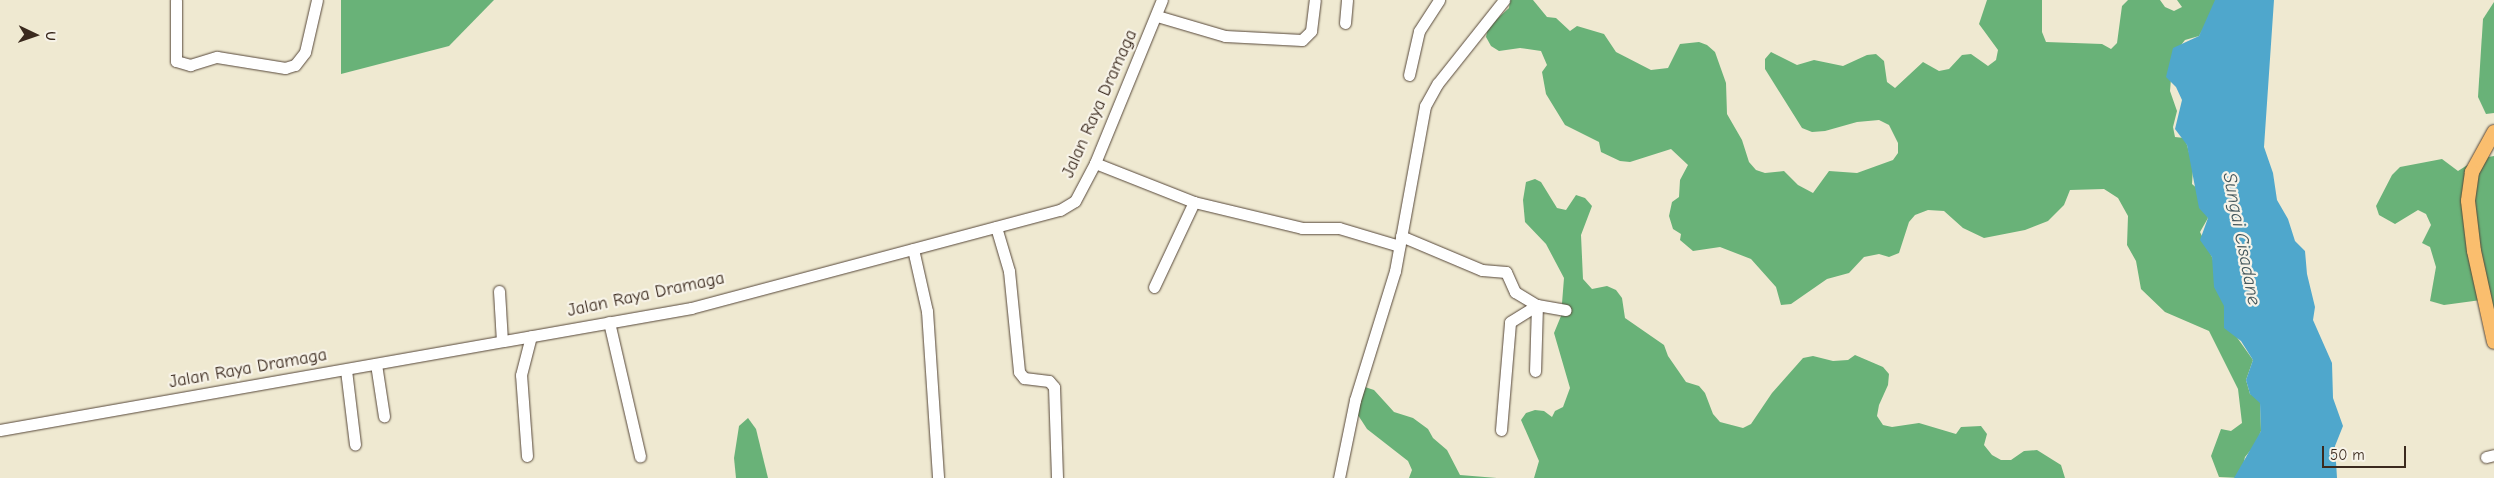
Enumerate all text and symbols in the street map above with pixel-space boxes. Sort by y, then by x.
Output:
north arrow [10,10,60,60]
street label: Jalan Raya Dramaga [1058,27,1142,181]
text: U [42,31,59,41]
water label: Sungai Cisadane [2217,171,2265,307]
street label: Jalan Raya Dramaga [566,268,726,322]
street label: Jalan Raya Dramaga [167,344,329,394]
scale bar [2324,436,2408,468]
text: 50 m [2330,446,2365,464]

